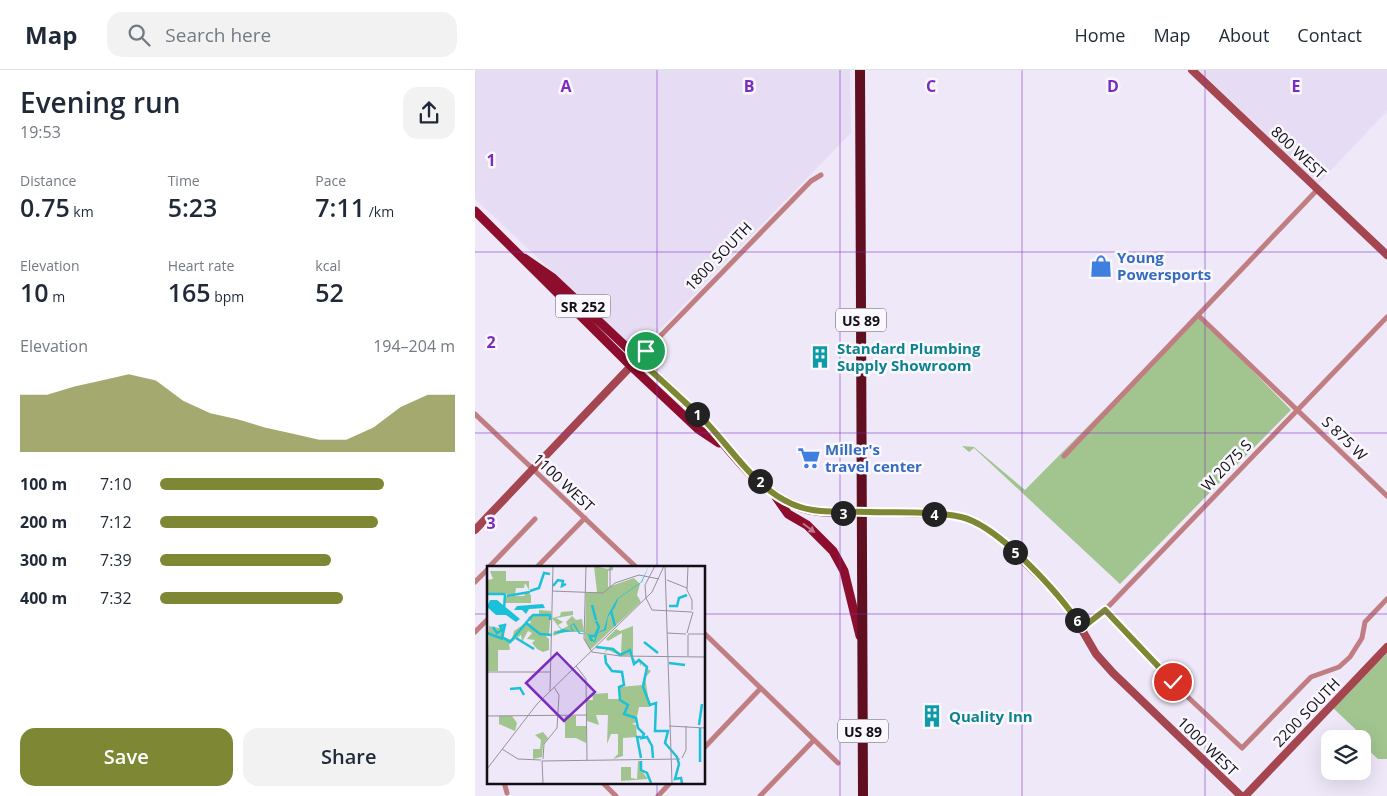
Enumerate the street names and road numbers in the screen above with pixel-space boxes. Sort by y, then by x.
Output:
street label: 800 WEST [1267,121,1331,183]
street label: 1800 SOUTH [680,217,756,295]
road number: SR 252 [555,295,611,318]
road number: US 89 [836,308,886,332]
street label: S 875 W [1318,411,1372,465]
street label: W 2075 S [1197,435,1255,495]
street label: 1100 WEST [529,448,599,516]
street label: 2200 SOUTH [1268,673,1344,751]
street label: 1000 WEST [1173,712,1243,780]
road number: US 89 [838,719,888,742]

